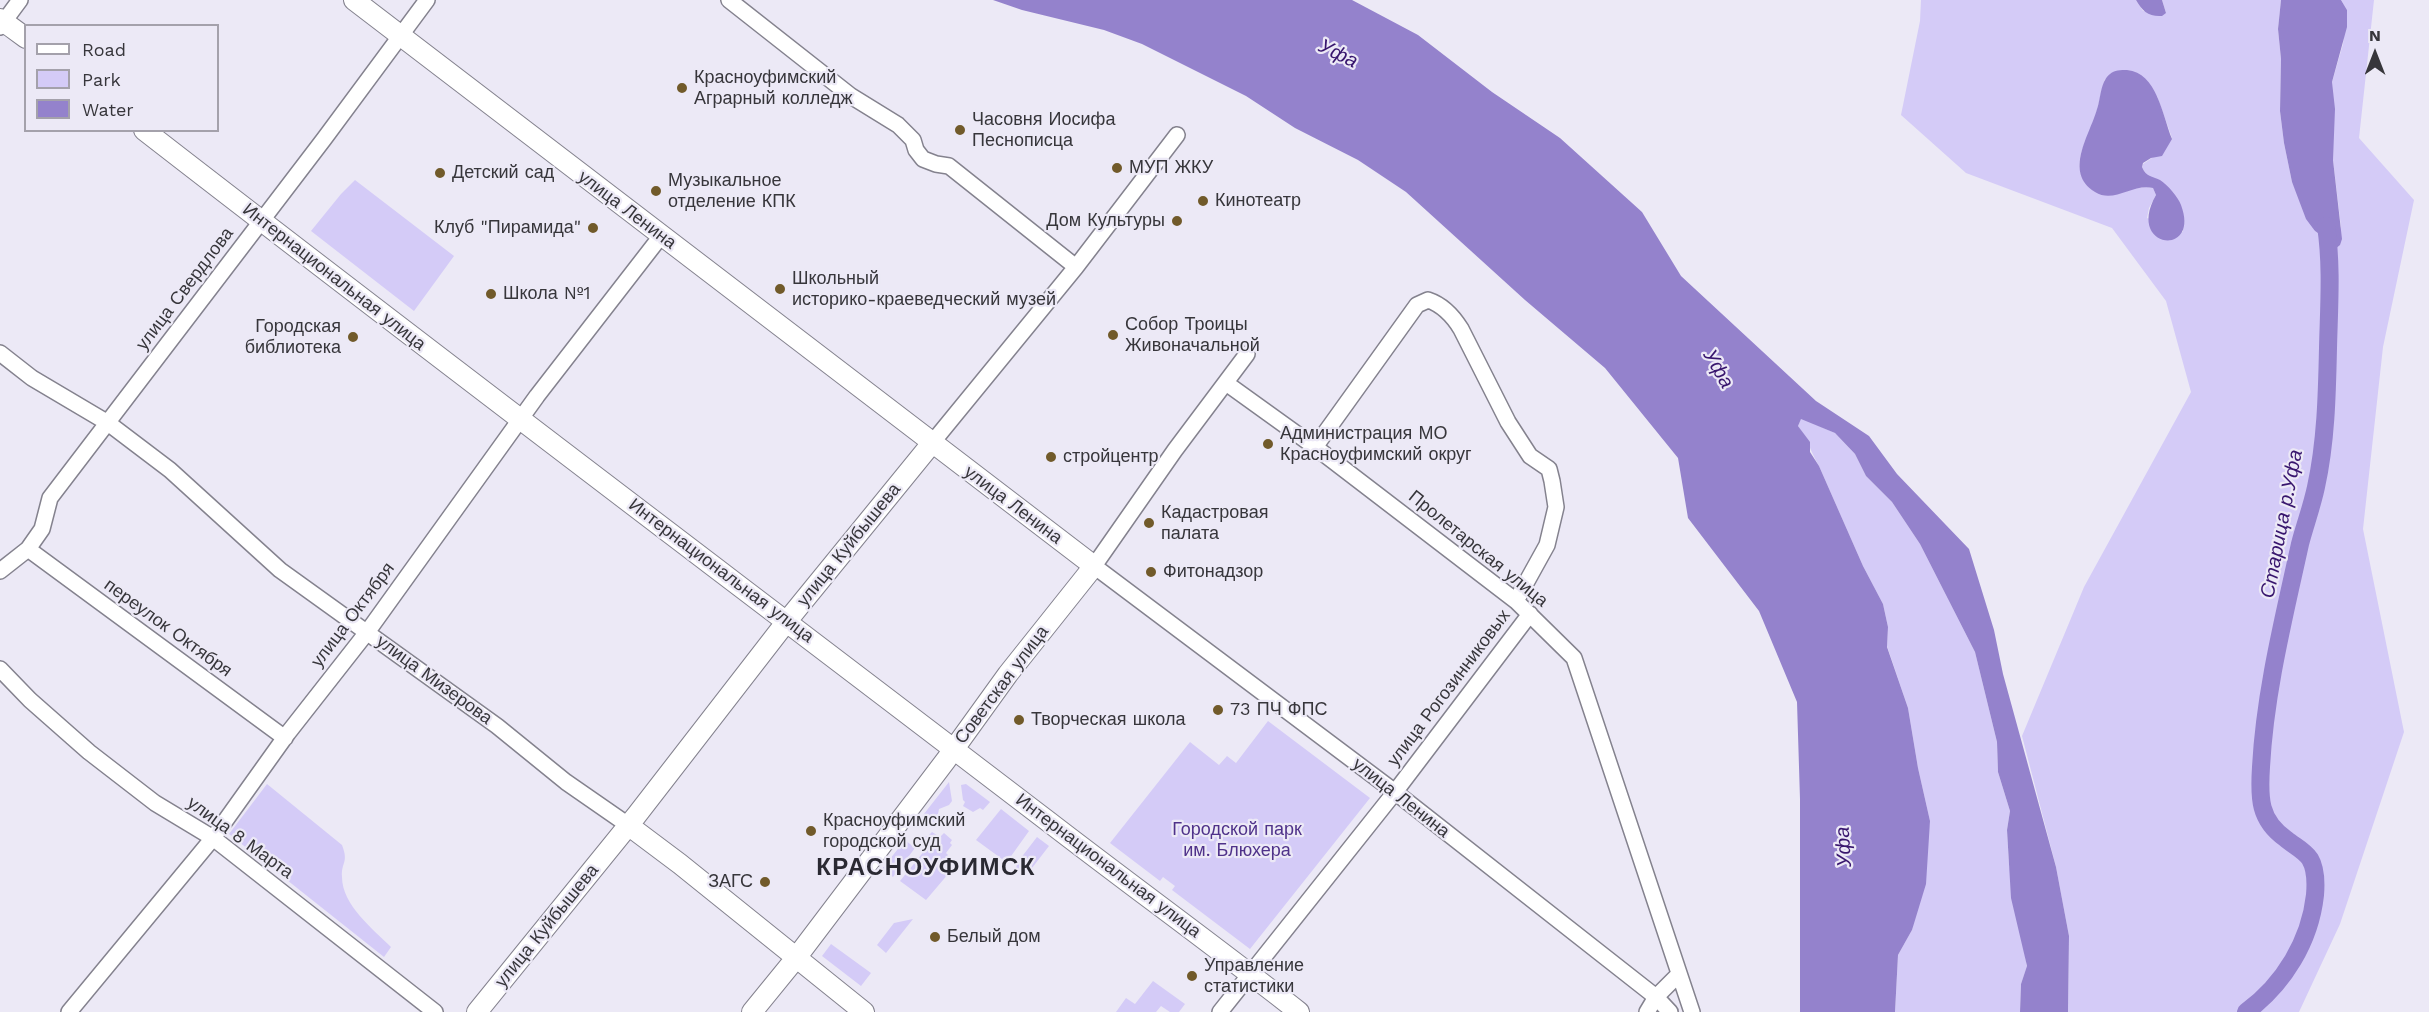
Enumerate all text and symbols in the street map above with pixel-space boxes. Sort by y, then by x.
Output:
legend [24,24,219,132]
north arrow [2345,24,2405,84]
text: N [2369,26,2381,45]
water label: Уфа [1314,34,1362,74]
text: Road [82,39,126,60]
place label: Красноуфимский Аграрный колледж [694,67,853,110]
text: Park [82,69,121,90]
marker: Красноуфимский Аграрный колледж [675,81,689,95]
text: Water [82,99,134,120]
place label: Часовня Иосифа Песнописца [972,109,1115,152]
marker: Часовня Иосифа Песнописца [953,123,967,137]
place label: МУП ЖКУ [1129,157,1213,179]
marker: МУП ЖКУ [1110,161,1124,175]
place label: Детский сад [452,162,554,184]
marker: Детский сад [433,166,447,180]
street label: улица Ленина [574,166,680,254]
place label: Музыкальное отделение КПК [668,170,796,213]
marker: Музыкальное отделение КПК [649,184,663,198]
place label: Кинотеатр [1215,190,1301,212]
marker: Кинотеатр [1196,194,1210,208]
street label: Интернациональная улица [238,199,430,355]
place label: Дом Культуры [1046,210,1165,232]
marker: Дом Культуры [1170,214,1184,228]
place label: Клуб "Пирамида" [434,217,581,239]
marker: Клуб "Пирамида" [586,221,600,235]
street label: улица Свердлова [132,223,238,355]
place label: Школьный историко-краеведческий музей [792,268,1056,310]
marker: Школьный историко-краеведческий музей [773,282,787,296]
place label: Школа №1 [503,283,591,305]
marker: Школа №1 [484,287,498,301]
place label: Собор Троицы Живоначальной [1125,314,1260,356]
place label: Городская библиотека [245,316,341,358]
marker: Собор Троицы Живоначальной [1106,328,1120,342]
marker: Городская библиотека [346,330,360,344]
water label: Уфа [1697,345,1739,393]
place label: Администрация МО Красноуфимский округ [1280,423,1472,466]
marker: Администрация МО Красноуфимский округ [1261,437,1275,451]
place label: стройцентр [1063,446,1159,468]
water label: Старица р.Уфа [2256,448,2308,600]
marker: стройцентр [1044,450,1058,464]
street label: улица Ленина [960,461,1066,549]
street label: улица Куйбышева [793,479,905,611]
street label: Пролетарская улица [1404,486,1552,612]
street label: Интернациональная улица [624,494,818,648]
place label: Кадастровая палата [1161,502,1268,544]
marker: Кадастровая палата [1142,516,1156,530]
street label: улица Октября [307,558,399,672]
place label: Фитонадзор [1163,561,1263,583]
marker: Фитонадзор [1144,565,1158,579]
street label: переулок Октября [100,574,236,682]
street label: улица Рогозинниковых [1383,605,1515,771]
street label: Советская улица [951,622,1053,748]
street label: улица Мизерова [372,631,496,729]
place label: 73 ПЧ ФПС [1230,699,1327,721]
marker: 73 ПЧ ФПС [1211,703,1225,717]
place label: Творческая школа [1031,709,1185,731]
marker: Творческая школа [1012,713,1026,727]
street label: улица Ленина [1348,753,1454,843]
street label: Интернациональная улица [1011,789,1205,943]
street label: улица 8 Марта [183,792,297,884]
place label: Красноуфимский городской суд [823,810,965,852]
park label: Городской парк им. Блюхера [1172,819,1302,862]
marker: Красноуфимский городской суд [804,824,818,838]
water label: Уфа [1831,826,1857,868]
district label: КРАСНОУФИМСК [816,854,1036,882]
street label: улица Куйбышева [491,860,603,992]
place label: ЗАГС [708,871,753,893]
marker: ЗАГС [758,875,772,889]
place label: Белый дом [947,926,1041,948]
marker: Белый дом [928,930,942,944]
place label: Управление статистики [1204,955,1304,998]
marker: Управление статистики [1185,969,1199,983]

